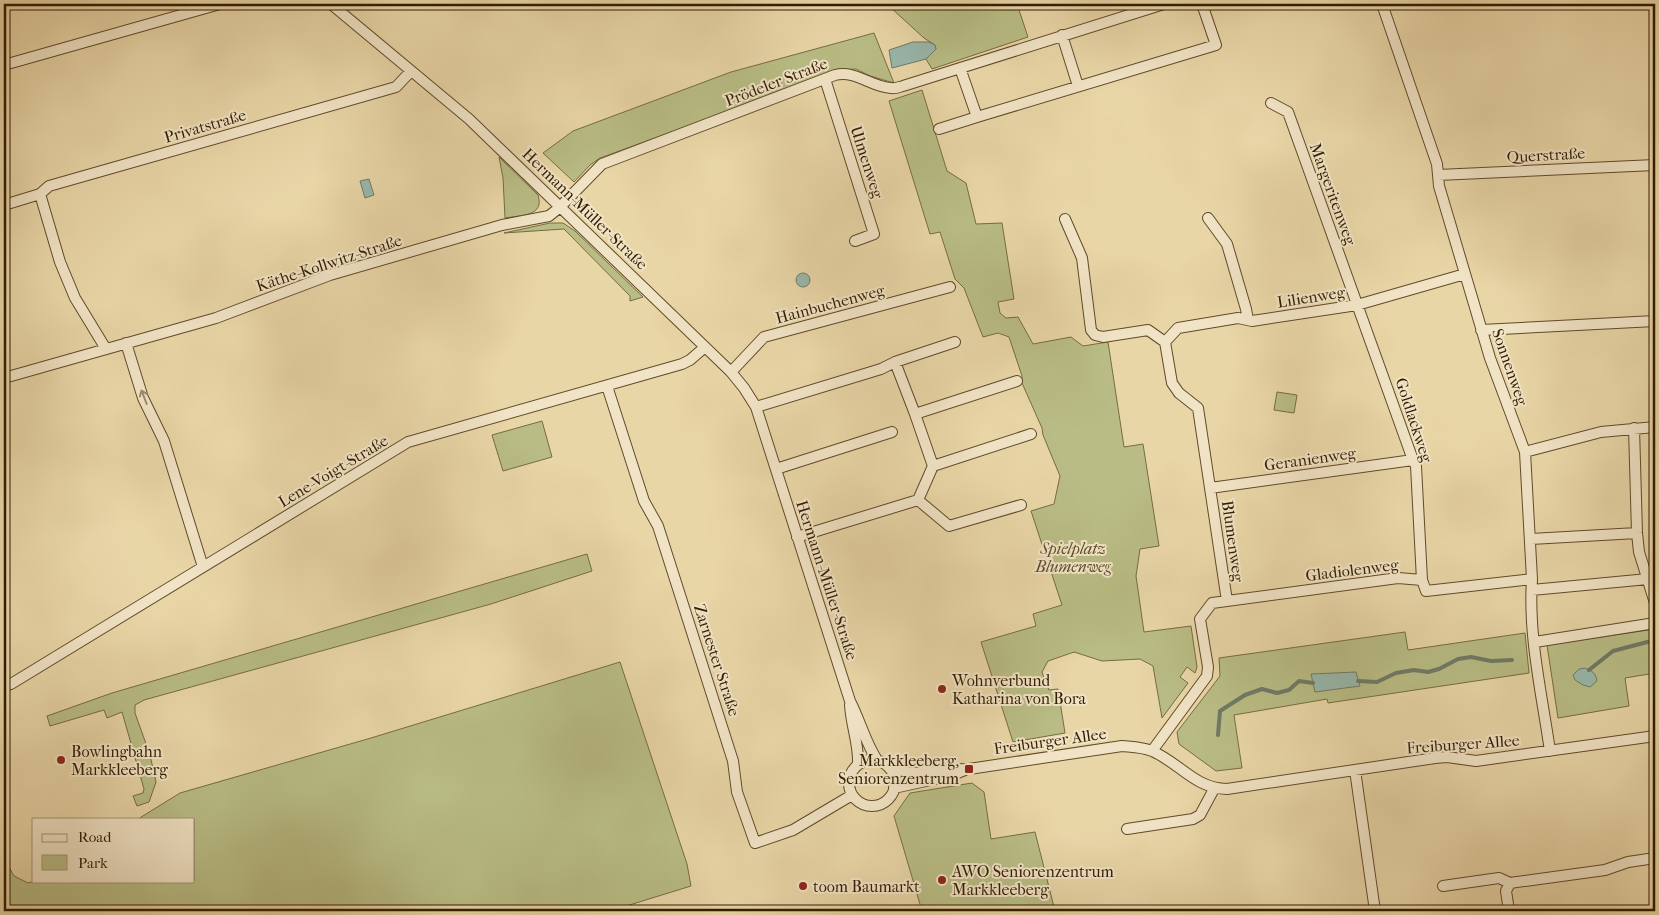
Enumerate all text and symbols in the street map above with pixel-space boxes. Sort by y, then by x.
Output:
street label: Prödeler Straße [722,54,830,110]
street label: Privatstraße [162,105,248,147]
street label: Ulmenweg [846,123,888,201]
street label: Margeritenweg [1306,140,1360,248]
street label: Querstraße [1506,143,1586,167]
street label: Hermann-Müller-Straße [518,144,652,274]
street label: Käthe-Kollwitz-Straße [254,230,404,296]
street label: Hainbuchenweg [773,280,887,328]
street label: Lilienweg [1276,282,1347,312]
street label: Sonnenweg [1488,326,1532,408]
street label: Goldlackweg [1391,375,1437,465]
one-way arrow [138,390,148,405]
street label: Lene-Voigt-Straße [275,431,391,511]
street label: Geranienweg [1263,443,1357,475]
street label: Hermann-Müller-Straße [792,498,862,662]
street label: Blumenweg [1218,499,1248,583]
park label: Spielplatz Blumenweg [1034,539,1112,576]
street label: Gladiolenweg [1304,555,1400,585]
street label: Zarnester Straße [690,602,744,719]
place label: Wohnverbund Katharina von Bora [951,671,1087,708]
marker: Wohnverbund Katharina von Bora [936,683,948,695]
street label: Freiburger Allee [992,724,1108,758]
street label: Freiburger Allee [1406,731,1520,757]
place label: Bowlingbahn Markkleeberg [71,742,168,779]
place label: Markkleeberg, Seniorenzentrum [838,751,960,788]
marker: Bowlingbahn Markkleeberg [55,754,67,766]
marker: Markkleeberg, Seniorenzentrum [963,763,975,775]
legend [32,818,195,882]
text: Road [78,828,112,846]
text: Park [78,854,108,872]
place label: AWO Seniorenzentrum Markkleeberg [951,862,1115,899]
marker: AWO Seniorenzentrum Markkleeberg [936,874,948,886]
place label: toom Baumarkt [813,877,920,896]
marker: toom Baumarkt [797,880,809,892]

